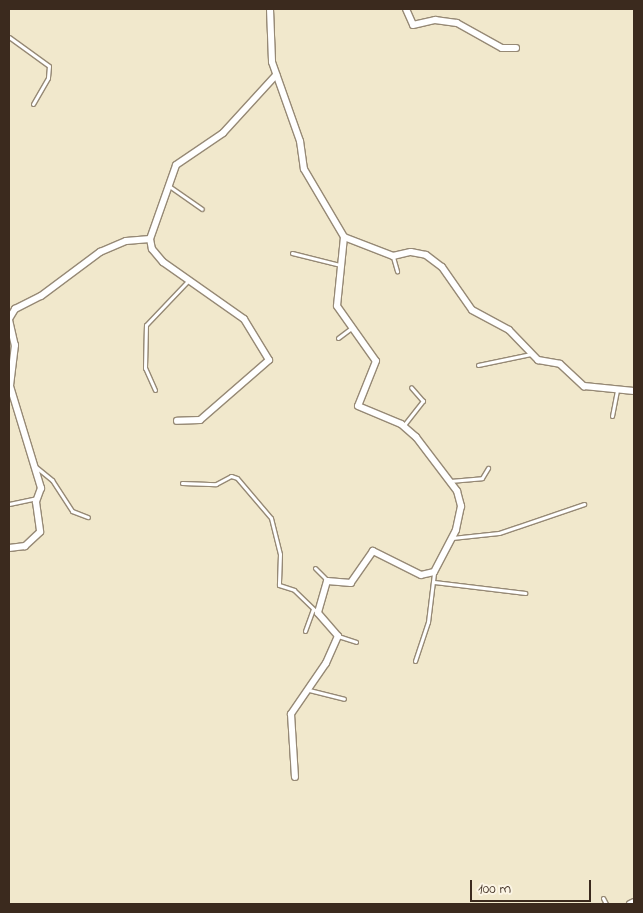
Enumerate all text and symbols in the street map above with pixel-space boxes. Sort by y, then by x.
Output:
scale bar [473,870,594,902]
text: 100 m [478,878,511,900]

